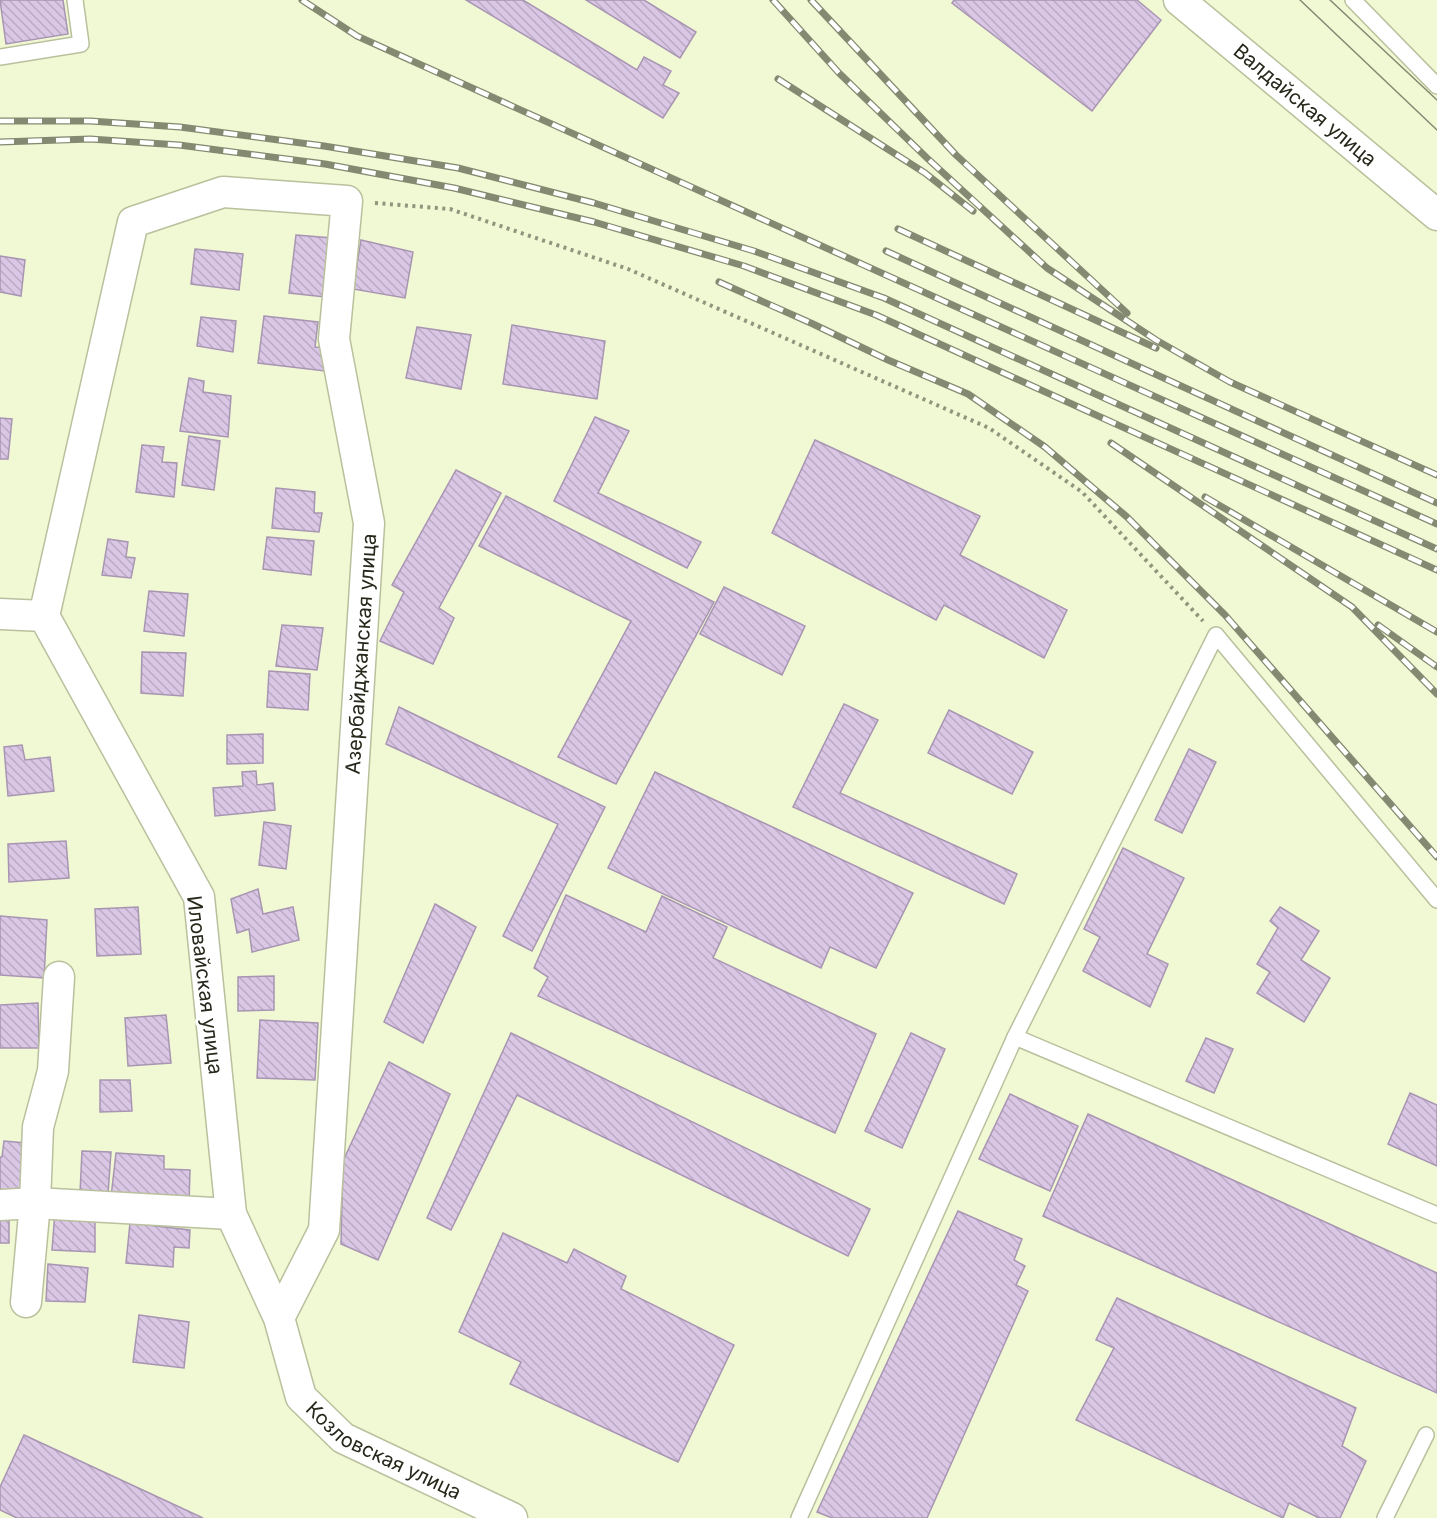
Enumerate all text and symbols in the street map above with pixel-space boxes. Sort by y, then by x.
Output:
street label: Валдайская улица [1229,39,1381,171]
street label: Азербайджанская улица [341,533,381,775]
street label: Иловайская улица [182,894,228,1076]
street label: Козловская улица [301,1397,465,1504]

